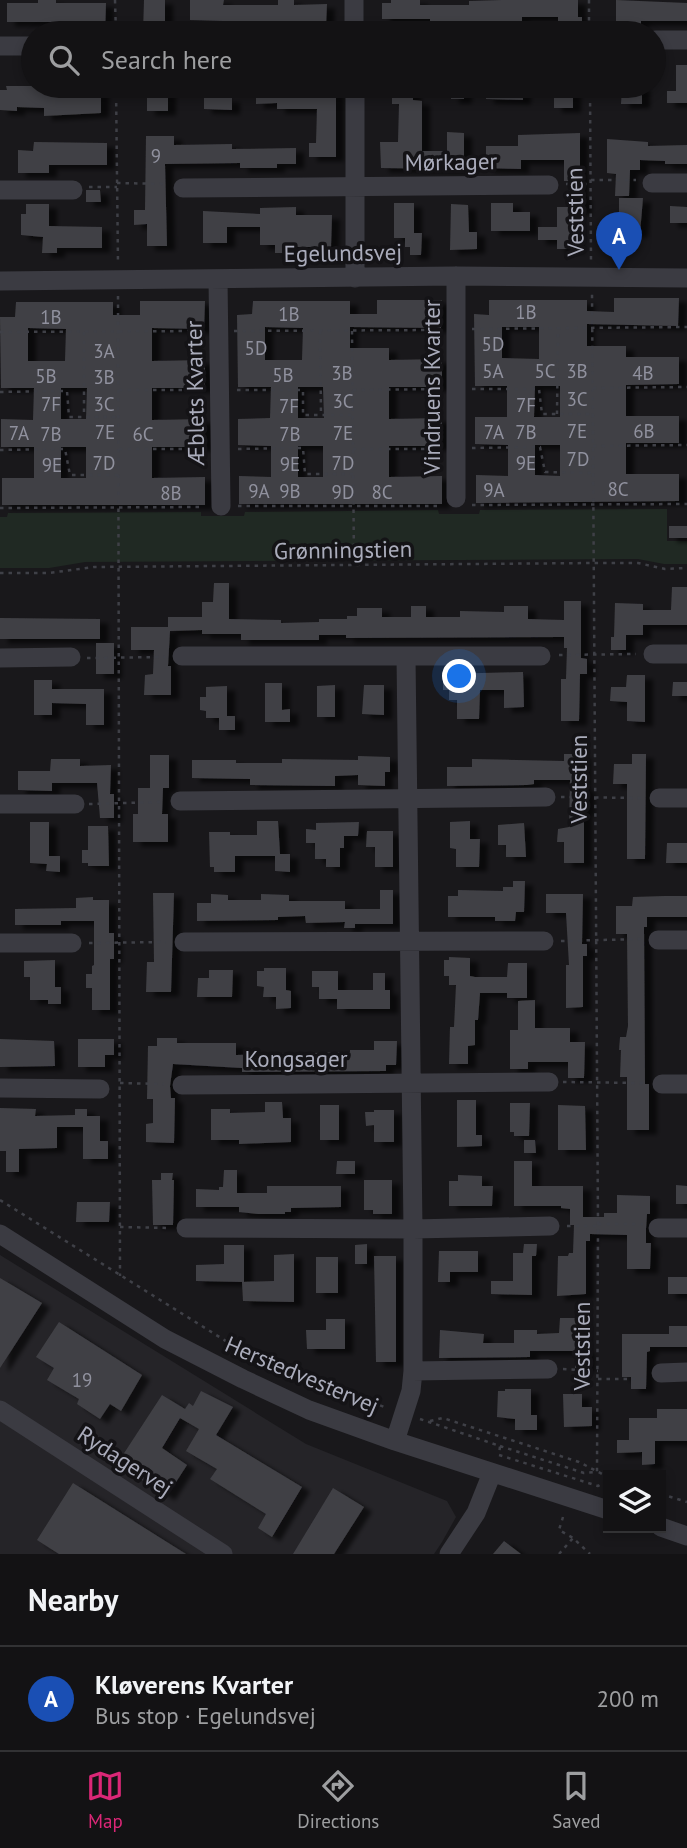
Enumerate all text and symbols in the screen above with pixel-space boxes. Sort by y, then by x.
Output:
search box [21,21,666,98]
icon: search [45,41,83,79]
text: Search here [101,43,232,76]
house number: 9 [151,144,161,168]
street label: Mørkager [404,146,498,177]
street label: Veststien [559,167,590,258]
pin: A [596,212,642,270]
street label: Egelundsvej [283,237,403,268]
street label: Vindruens Kvarter [417,299,446,476]
house number: 1B [515,300,537,324]
house number: 1B [278,302,300,326]
house number: 1B [40,305,62,329]
street label: Æblets Kvarter [179,320,210,467]
house number: 5D [482,332,504,356]
house number: 5D [245,336,267,360]
house number: 3A [93,339,115,363]
house number: 5A [482,359,504,383]
house number: 5C [534,359,556,383]
house number: 3B [566,359,588,383]
house number: 3B [331,361,353,385]
house number: 4B [632,361,654,385]
house number: 5B [272,363,294,387]
house number: 5B [35,364,57,388]
house number: 3B [93,365,115,389]
house number: 3C [566,387,588,411]
house number: 3C [332,389,354,413]
house number: 7F [41,392,61,416]
house number: 3C [93,392,115,416]
house number: 7F [516,393,536,417]
house number: 7F [279,394,299,418]
house number: 7E [567,419,587,443]
house number: 6B [633,419,655,443]
house number: 7E [95,420,115,444]
house number: 7A [484,420,504,444]
house number: 7B [515,420,537,444]
house number: 7A [9,421,29,445]
house number: 7E [333,421,353,445]
house number: 7B [40,422,62,446]
house number: 6C [132,422,154,446]
house number: 7B [279,422,301,446]
house number: 7D [567,447,589,471]
house number: 7D [93,451,115,475]
house number: 7D [332,451,354,475]
house number: 9E [516,451,536,475]
house number: 9E [280,452,300,476]
house number: 9E [42,453,62,477]
house number: 8C [607,477,629,501]
house number: 9A [483,478,505,502]
house number: 9A [248,479,270,503]
house number: 9B [279,479,301,503]
house number: 9D [332,480,354,504]
house number: 8C [371,480,393,504]
house number: 8B [160,481,182,505]
street label: Grønningstien [274,534,412,565]
your location [442,659,476,693]
street label: Veststien [564,735,593,824]
street label: Kongsager [244,1044,348,1073]
street label: Veststien [567,1302,596,1391]
street label: Herstedvestervej [221,1329,383,1420]
house number: 19 [72,1368,92,1392]
street label: Rydagervej [72,1419,178,1502]
map controls [603,1470,666,1533]
button: layers [603,1470,666,1533]
text: Nearby [28,1580,118,1619]
text: Kløverens Kvarter [95,1668,293,1701]
text: A [44,1684,58,1713]
text: 200 m [597,1684,659,1713]
text: Bus stop · Egelundsvej [95,1701,316,1730]
tab: Map [86,1767,124,1833]
tab: Directions [297,1767,379,1833]
tab: Saved [552,1767,601,1833]

